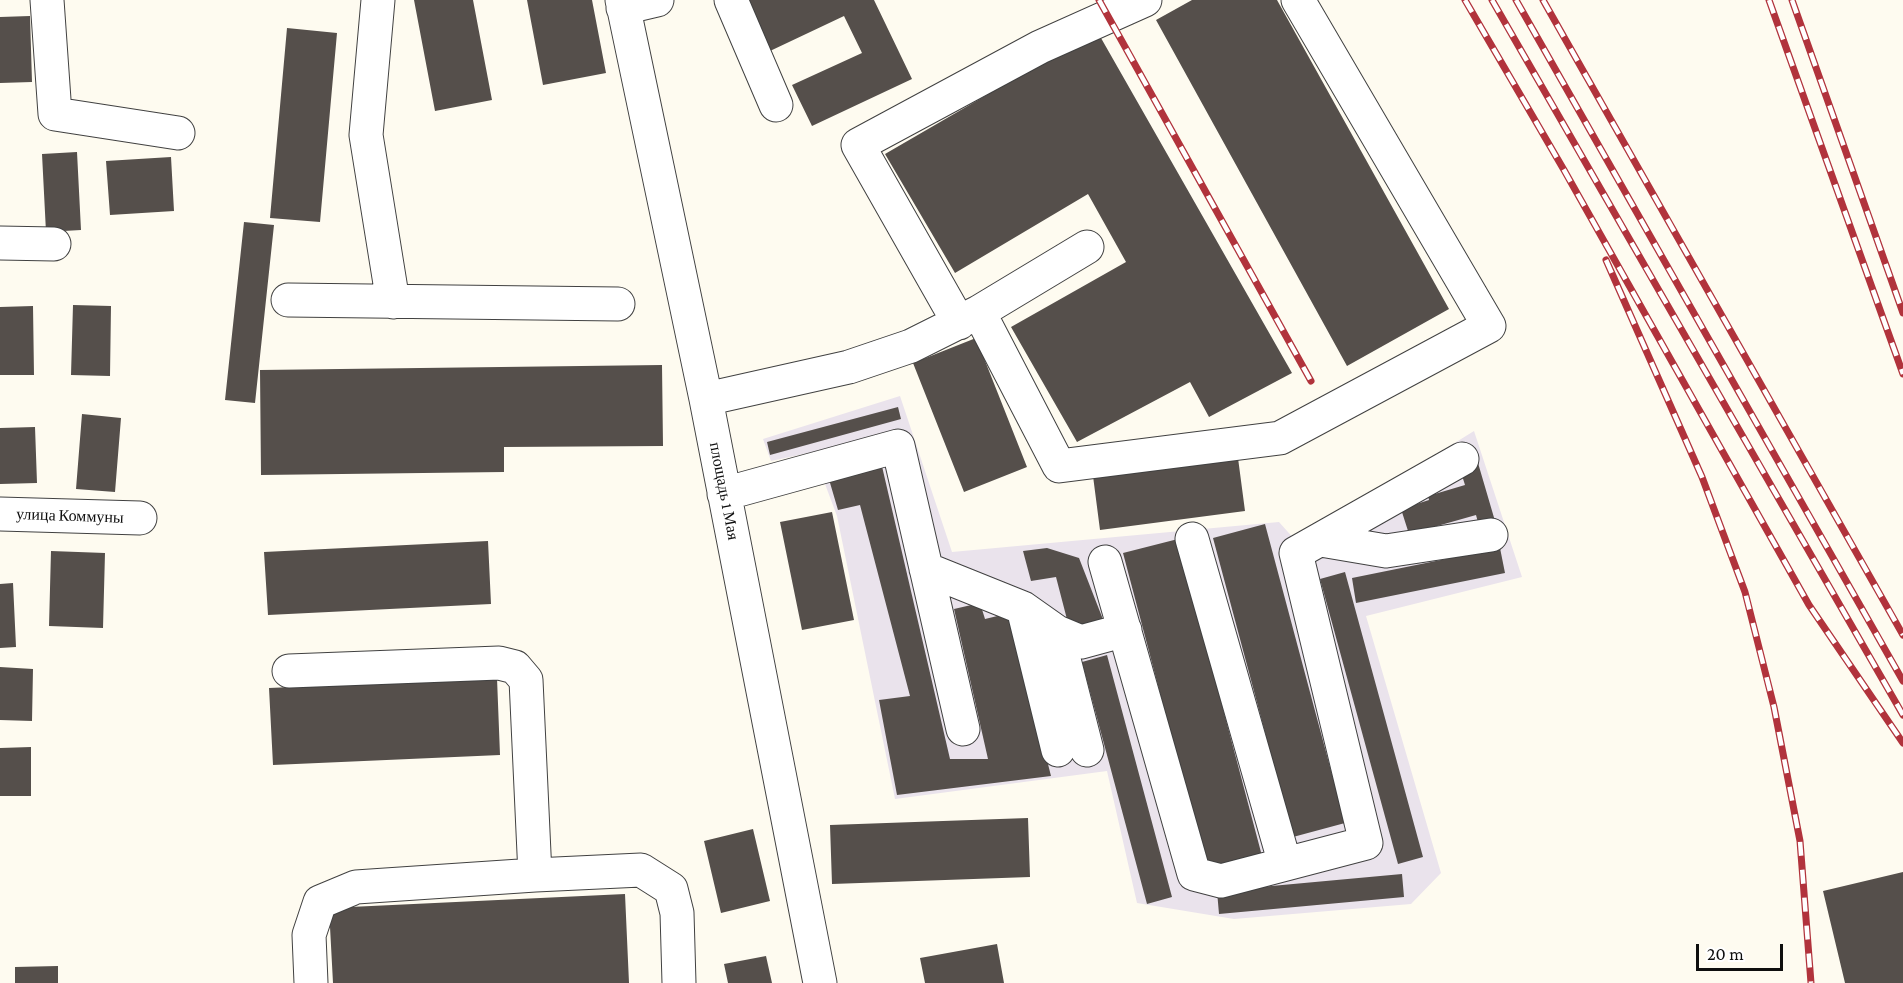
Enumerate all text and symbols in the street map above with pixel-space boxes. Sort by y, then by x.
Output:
street label: площадь 1 Мая [705,440,743,542]
street label: улица Коммуны [16,505,124,527]
scale bar [1699,932,1786,970]
text: 20 m [1707,944,1744,964]

